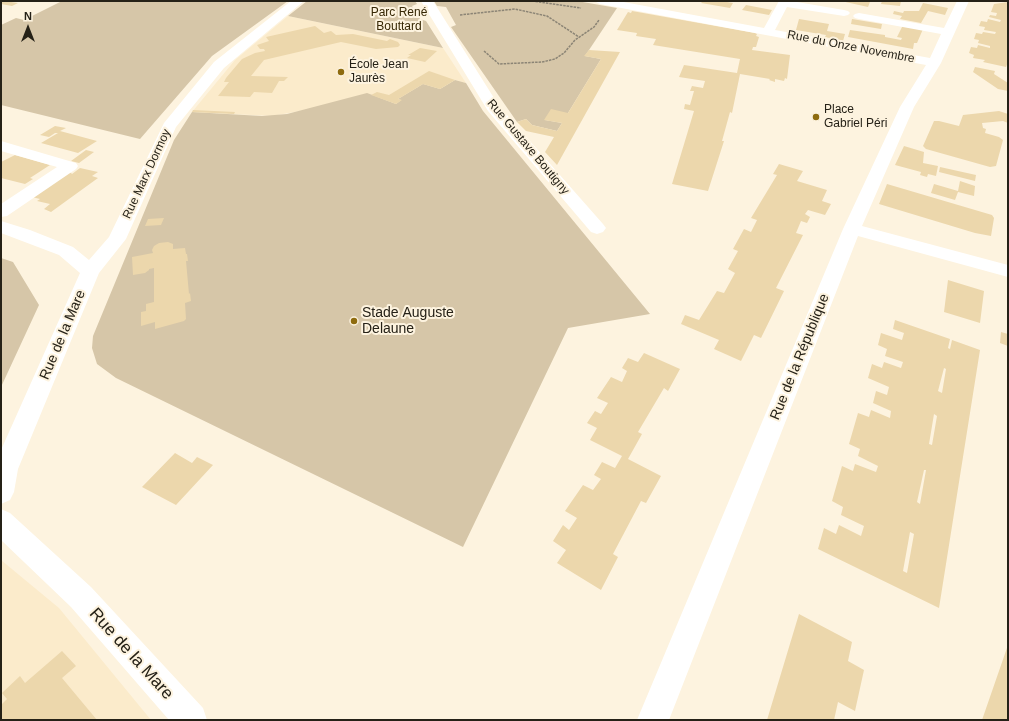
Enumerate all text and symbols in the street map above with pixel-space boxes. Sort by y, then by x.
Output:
park label: Parc René Bouttard [371,6,427,34]
north arrow [8,8,48,48]
text: N [24,10,32,22]
street label: Rue du Onze Novembre [786,28,916,66]
place label: École Jean Jaurès [349,58,408,86]
marker: École Jean Jaurès [336,67,346,77]
street label: Rue Gustave Boutigny [484,96,572,198]
place label: Place Gabriel Péri [824,103,887,131]
marker: Place Gabriel Péri [811,112,821,122]
street label: Rue Marx Dormoy [120,127,174,221]
street label: Rue de la Mare [37,288,89,382]
street label: Rue de la République [767,291,833,423]
place label: Stade Auguste Delaune [362,305,454,338]
marker: Stade Auguste Delaune [349,316,359,326]
street label: Rue de la Mare [85,604,177,704]

